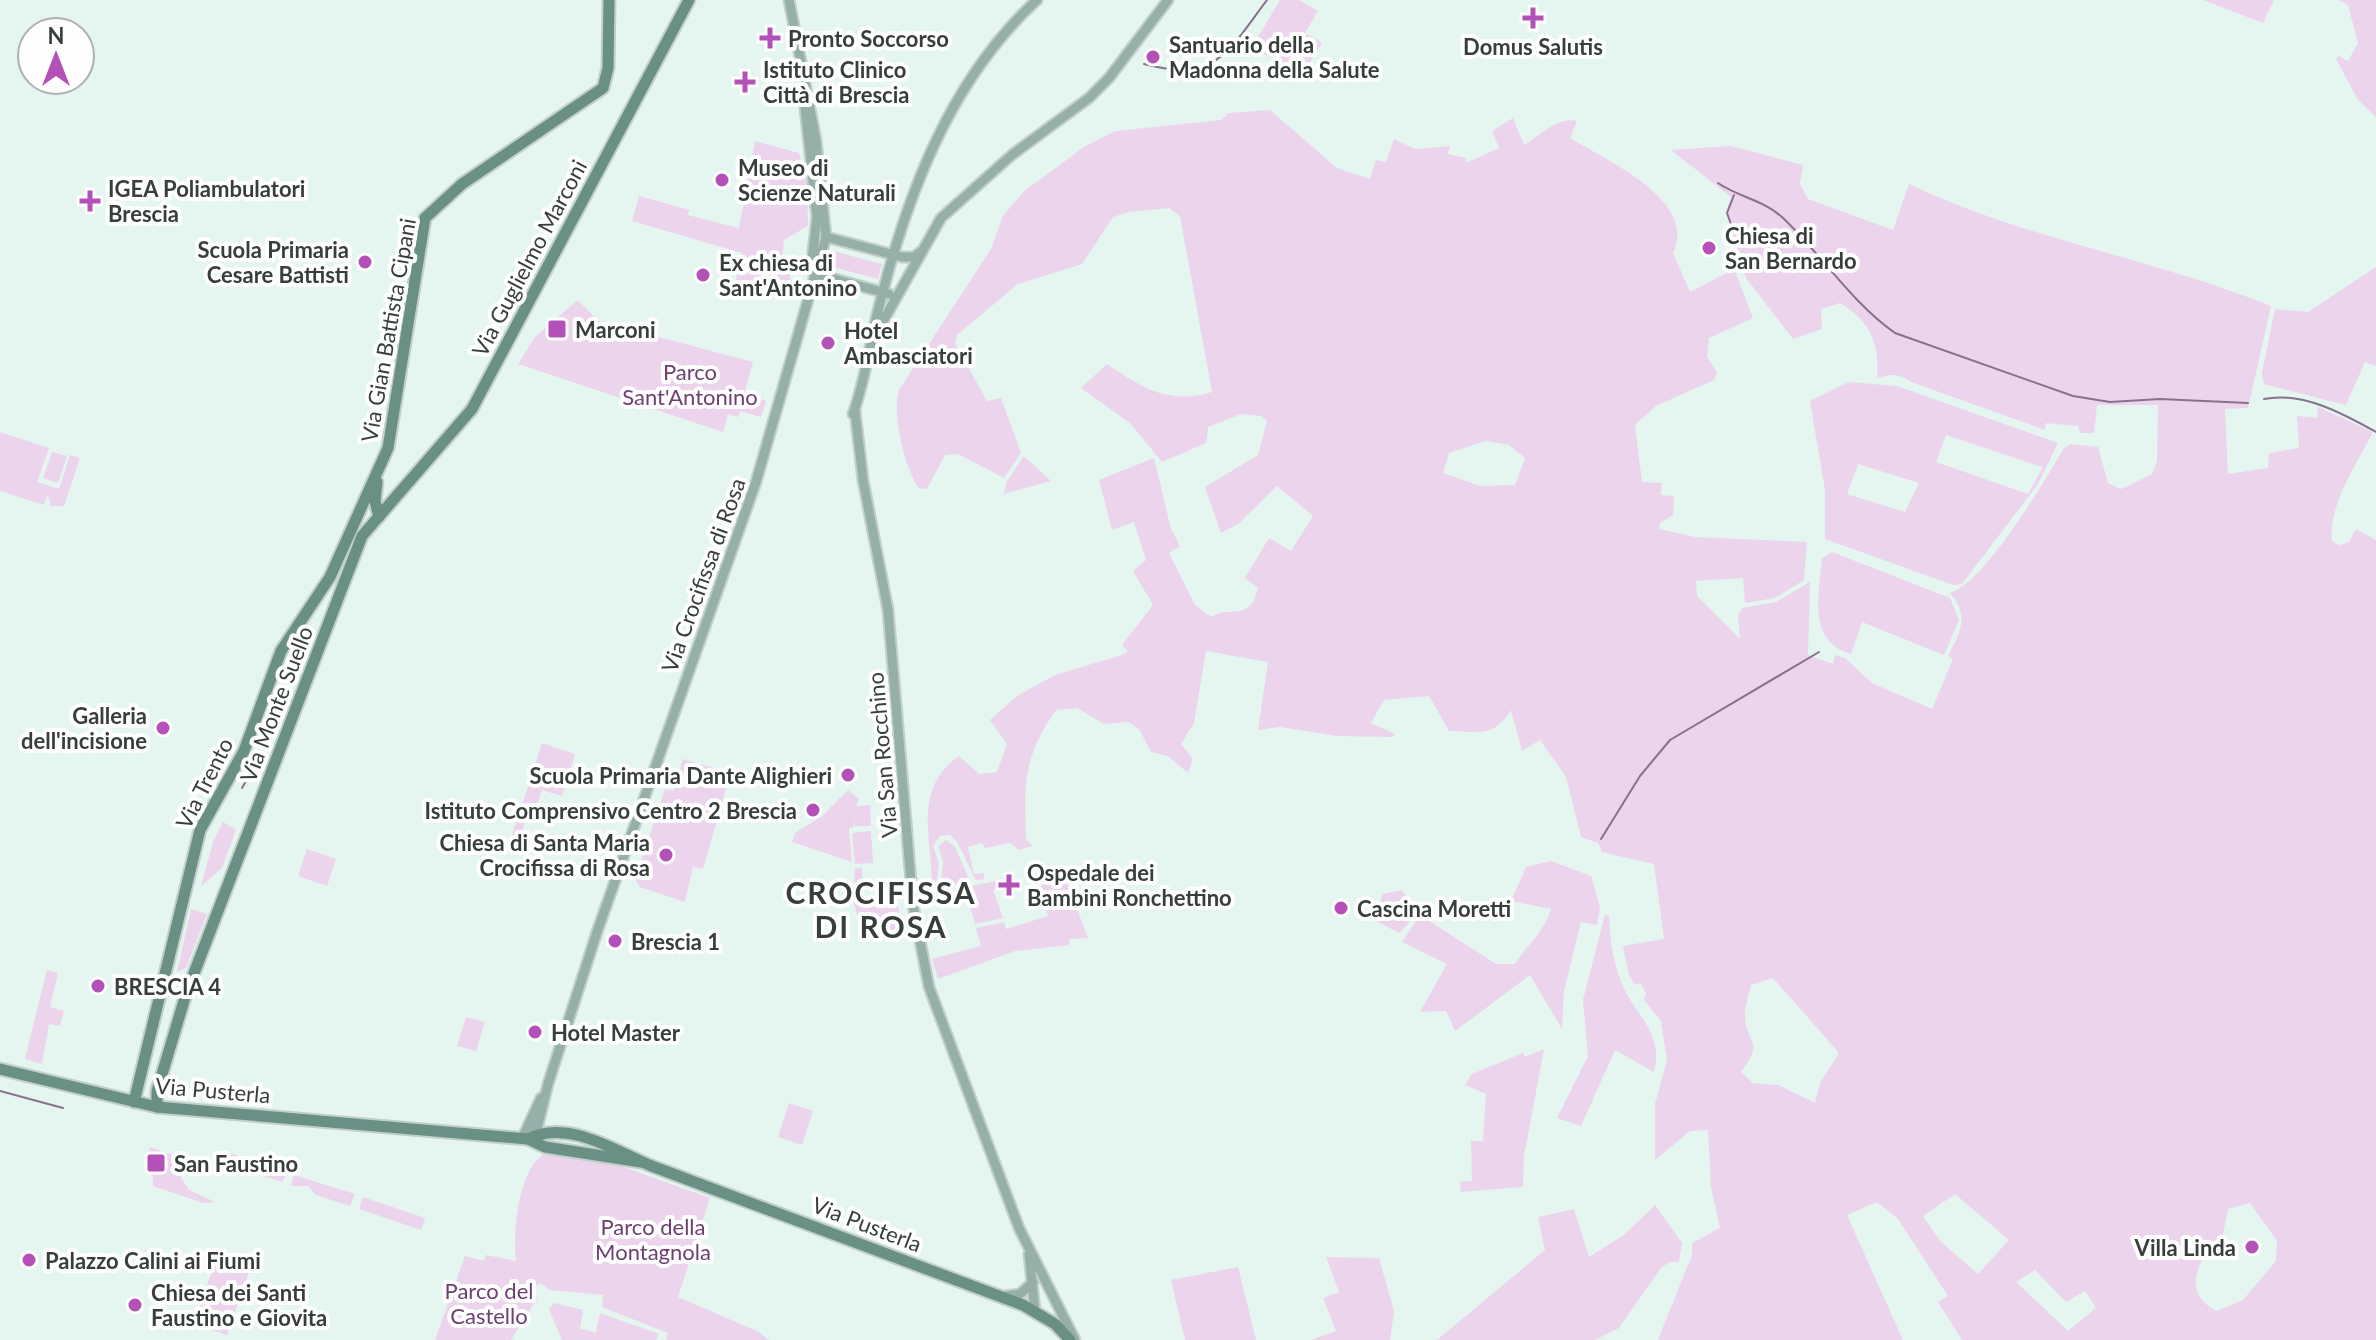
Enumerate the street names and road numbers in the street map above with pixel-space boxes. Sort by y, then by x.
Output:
street label: Via Guglielmo Marconi [466,155,592,361]
street label: Via Gian Battista Cipani [355,216,421,444]
street label: Via Crocifissa di Rosa [655,474,751,676]
street label: Via Monte Suello [234,622,318,786]
street label: Via San Rocchino [861,671,903,839]
street label: Via Trento [170,733,238,833]
street label: Via Pusterla [154,1072,272,1108]
street label: Via Pusterla [808,1191,926,1257]

